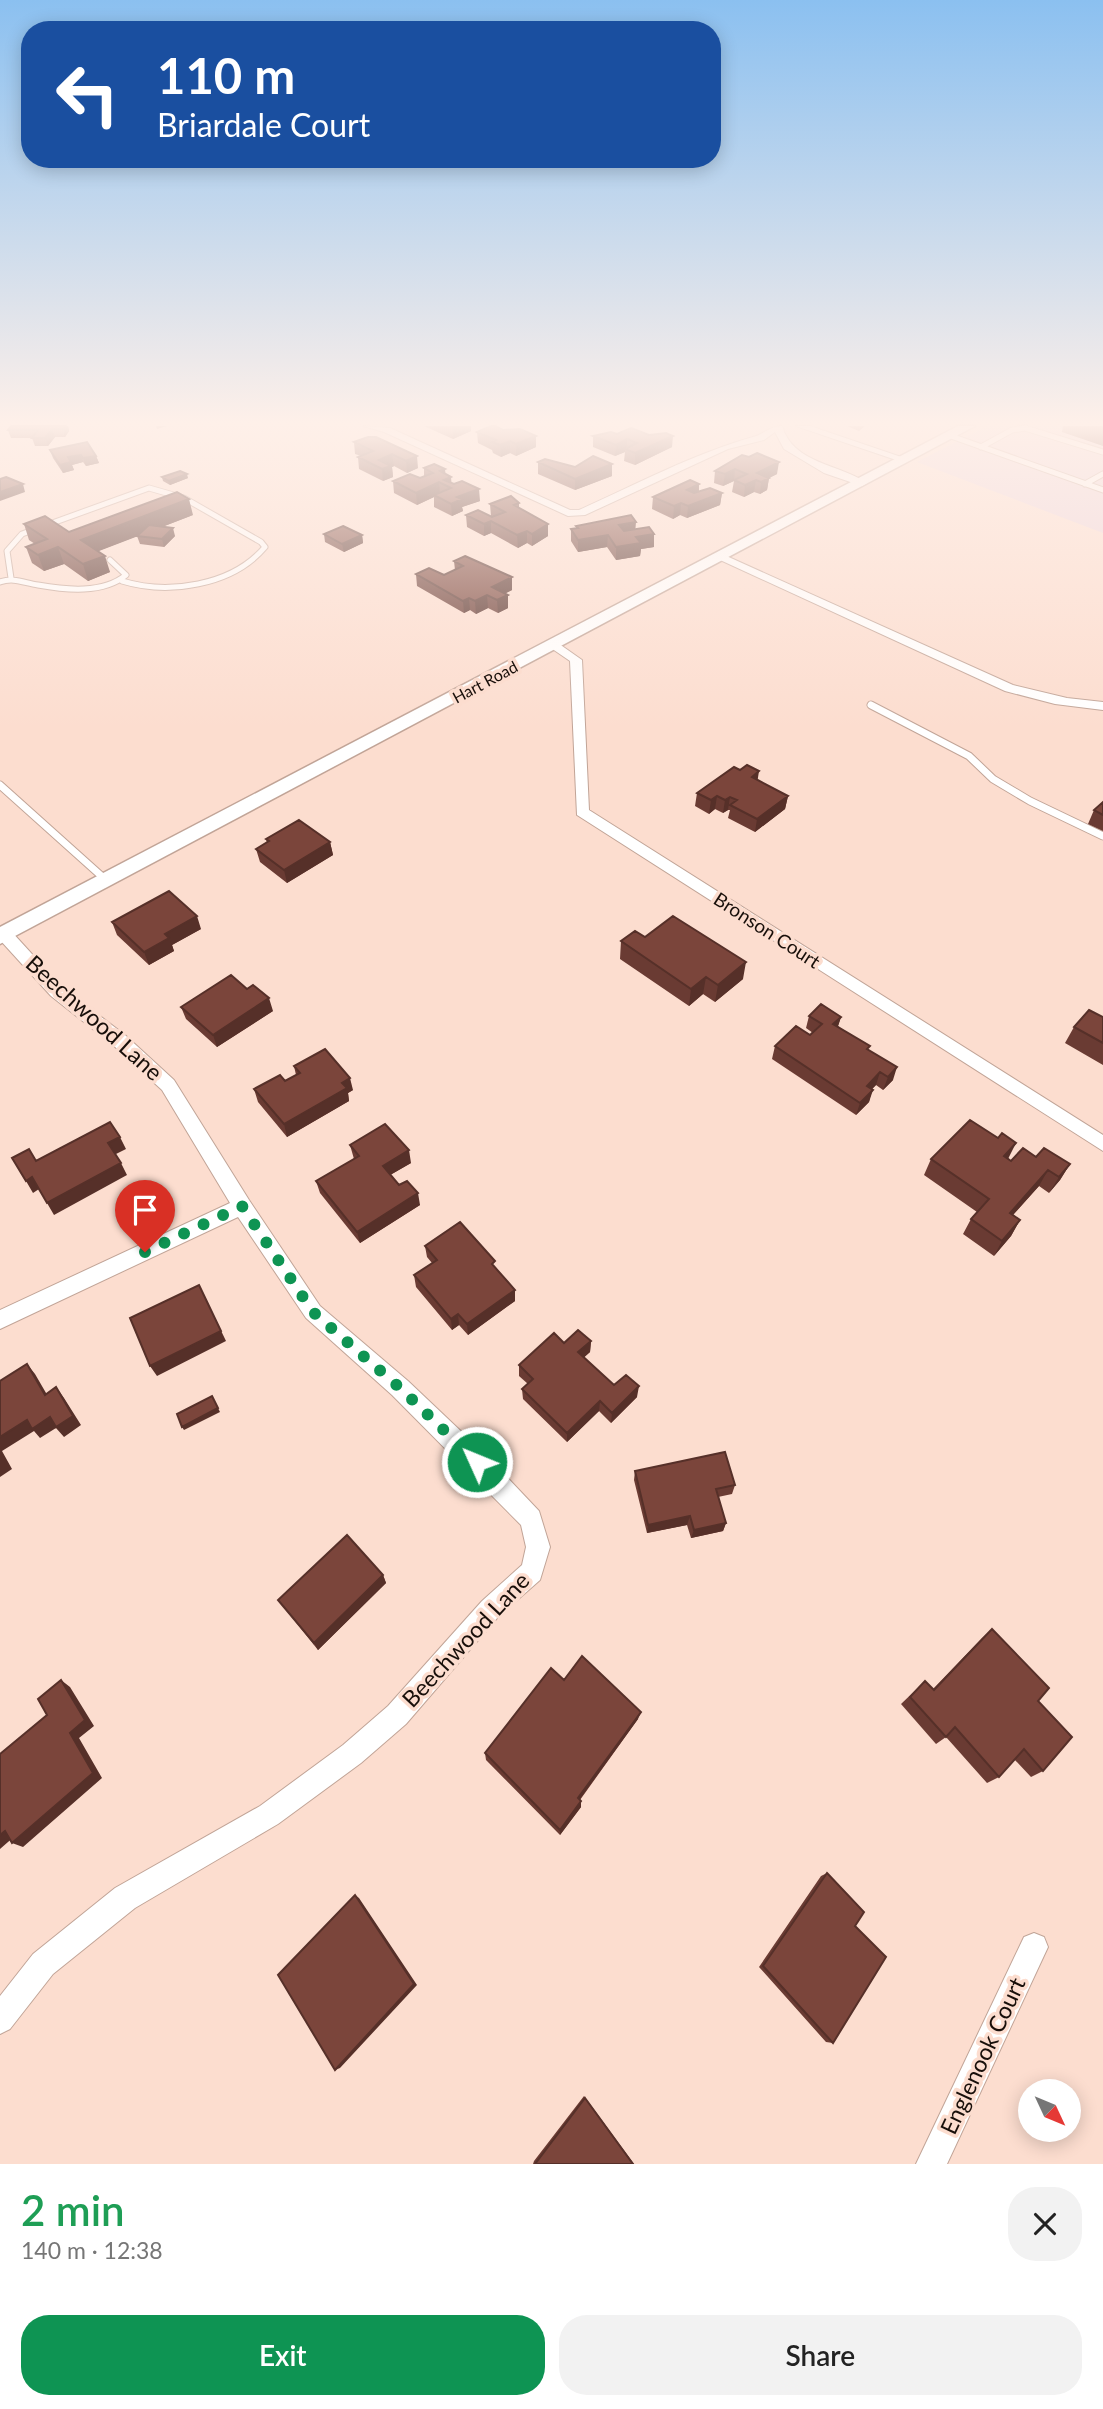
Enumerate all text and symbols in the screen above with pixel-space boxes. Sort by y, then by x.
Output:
text: 110 m [157,46,295,104]
icon: left [42,49,133,140]
text: Briardale Court [157,105,370,144]
street label: Hart Road [449,656,521,707]
street label: Bronson Court [710,887,825,973]
street label: Beechwood Lane [21,949,169,1086]
pin [115,1180,175,1252]
icon: arrive [126,1191,164,1229]
position arrow [440,1425,514,1499]
street label: Beechwood Lane [396,1566,535,1712]
street label: Englenook Court [934,1972,1031,2138]
north arrow [1018,2079,1082,2142]
map controls [1018,2079,1081,2142]
text: 2 min [21,2185,125,2235]
button: close [1008,2187,1082,2261]
text: 140 m · 12:38 [21,2236,163,2264]
button: Exit [21,2315,545,2395]
button: Share [559,2315,1082,2395]

